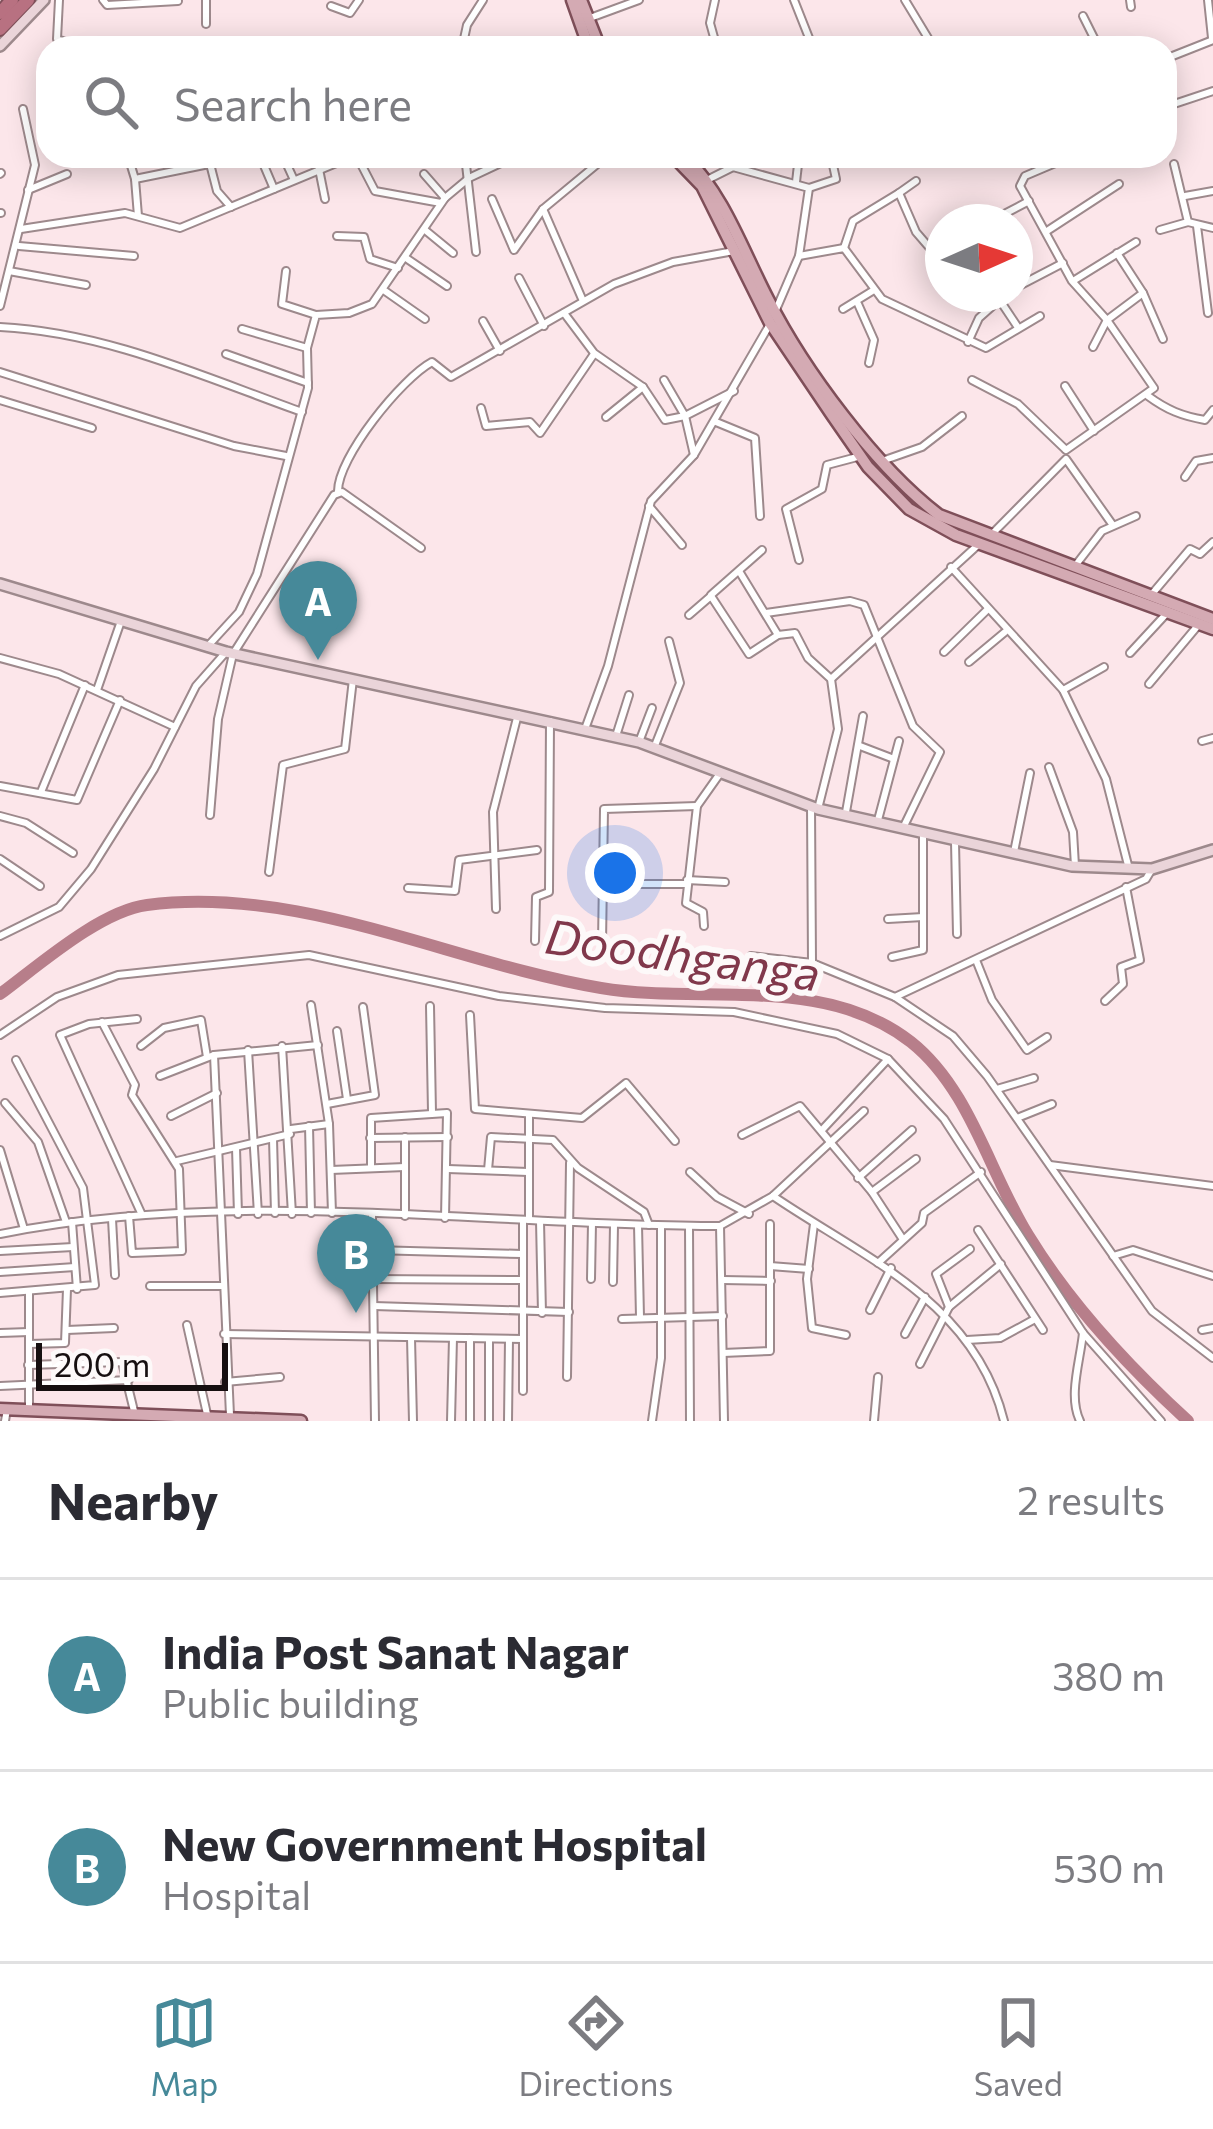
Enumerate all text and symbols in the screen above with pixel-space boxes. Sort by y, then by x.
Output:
search box [36,36,1177,168]
icon: search [78,69,144,135]
text: Search here [174,75,412,130]
north arrow [925,204,1033,312]
pin: A [279,561,357,660]
your location [585,843,645,903]
water label: Doodhganga [542,905,824,1001]
pin: B [317,1214,395,1313]
scale bar [36,1337,228,1390]
text: 200 m [54,1343,150,1384]
text: Nearby [48,1468,218,1531]
text: 2 results [1017,1475,1165,1523]
text: India Post Sanat Nagar [162,1623,629,1678]
text: A [73,1651,101,1699]
text: 380 m [1052,1651,1165,1699]
text: Public building [162,1678,419,1726]
text: New Government Hospital [162,1815,707,1870]
text: B [74,1843,100,1891]
text: 530 m [1053,1843,1165,1891]
text: Hospital [162,1870,311,1918]
tab: Map [150,1990,218,2103]
tab: Directions [519,1990,673,2103]
tab: Saved [974,1990,1063,2103]

